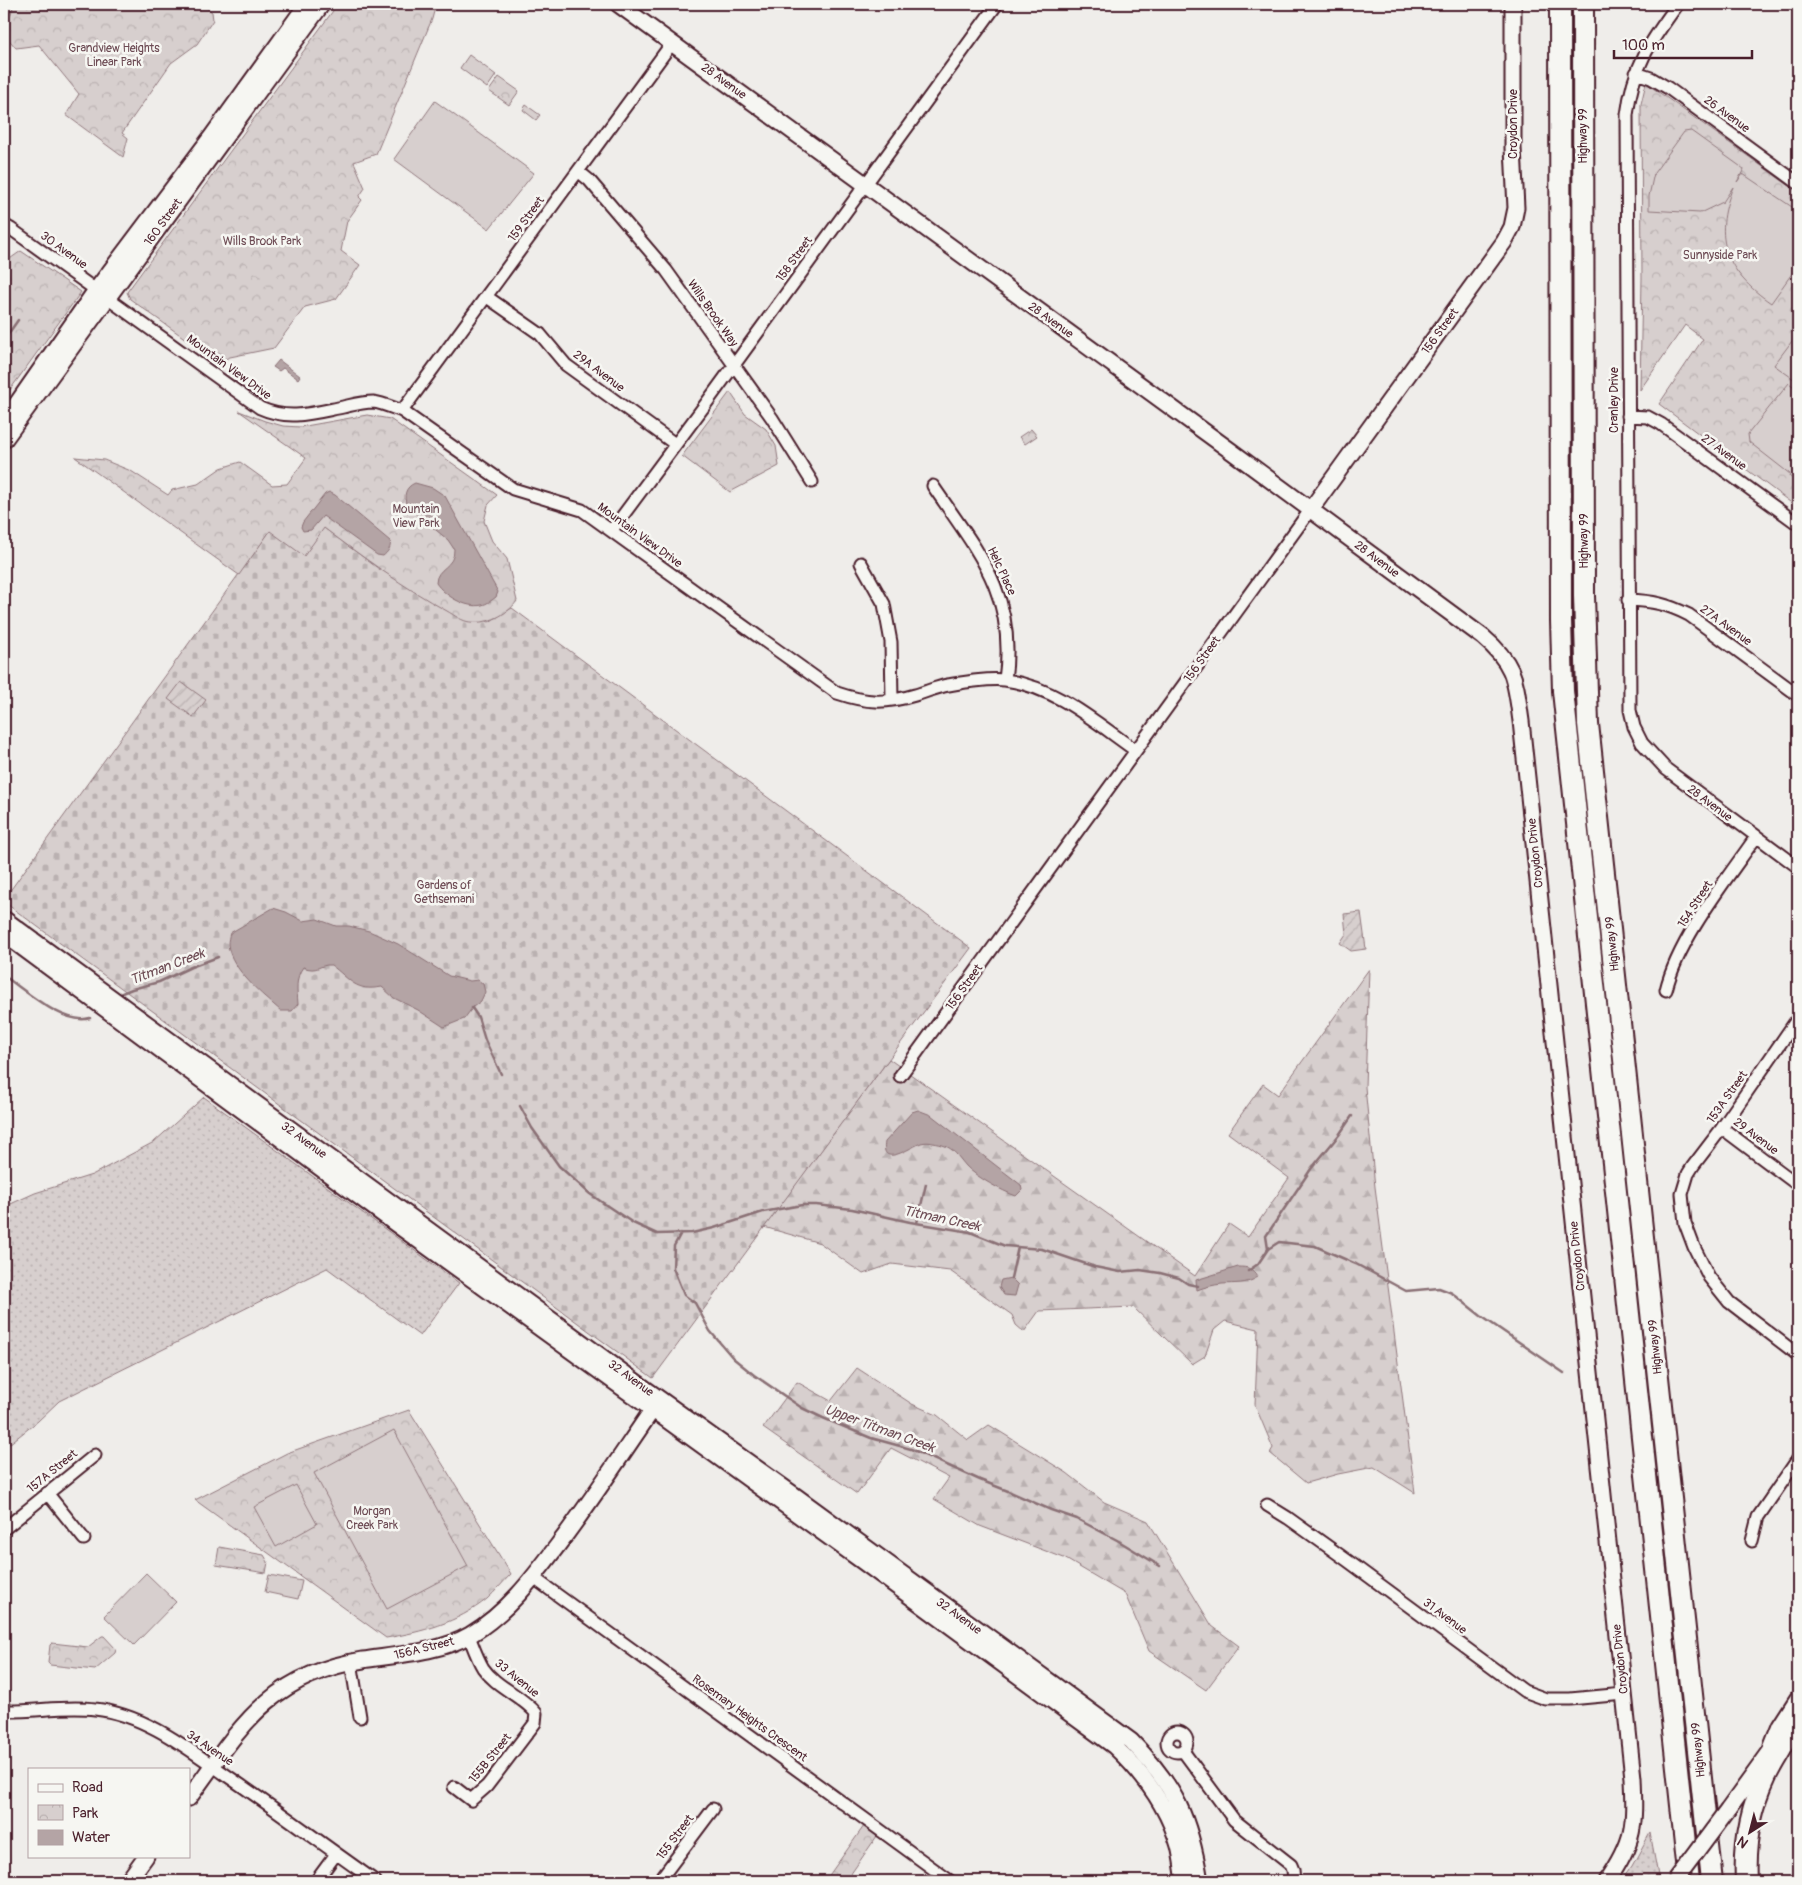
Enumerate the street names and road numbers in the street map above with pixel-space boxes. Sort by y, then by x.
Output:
street label: 28 Avenue [698,60,749,103]
street label: Croydon Drive [1506,89,1521,159]
street label: 26 Avenue [1701,93,1753,136]
street label: Highway 99 [1576,108,1591,164]
street label: 159 Street [505,194,548,245]
street label: 160 Street [141,196,186,249]
street label: 30 Avenue [37,228,90,273]
street label: 158 Street [773,234,816,285]
street label: Wills Brook Way [684,277,741,350]
street label: 28 Avenue [1025,299,1076,342]
street label: 156 Street [1419,305,1462,357]
street label: Mountain View Drive [183,332,274,403]
street label: 29A Avenue [570,347,627,396]
street label: Cranley Drive [1607,367,1622,433]
street label: 27 Avenue [1698,431,1749,474]
street label: Mountain View Drive [594,500,685,571]
street label: Highway 99 [1577,513,1592,569]
street label: 28 Avenue [1351,538,1402,581]
street label: Helc Place [984,545,1019,598]
street label: 27A Avenue [1697,602,1755,649]
street label: 156 Street [1181,633,1224,685]
street label: 28 Avenue [1684,782,1735,825]
street label: Croydon Drive [1524,817,1547,889]
street label: 154 Street [1675,878,1716,931]
street label: Highway 99 [1602,916,1623,972]
street label: 156 Street [943,961,986,1013]
street label: 153A Street [1704,1068,1751,1127]
street label: 29 Avenue [1730,1115,1781,1158]
street label: 32 Avenue [278,1119,330,1162]
street label: Croydon Drive [1566,1220,1589,1292]
street label: Highway 99 [1645,1319,1666,1375]
street label: 32 Avenue [605,1357,657,1400]
street label: 157A Street [24,1446,81,1496]
street label: 32 Avenue [933,1595,985,1638]
street label: 31 Avenue [1420,1595,1470,1638]
street label: Croydon Drive [1609,1623,1632,1695]
street label: 156A Street [393,1634,456,1663]
street label: 33 Avenue [491,1656,542,1701]
street label: Rosemary Heights Crescent [689,1672,810,1765]
street label: Highway 99 [1688,1722,1709,1778]
street label: 34 Avenue [183,1727,236,1770]
street label: 155B Street [466,1730,515,1786]
street label: 155 Street [654,1812,697,1863]

